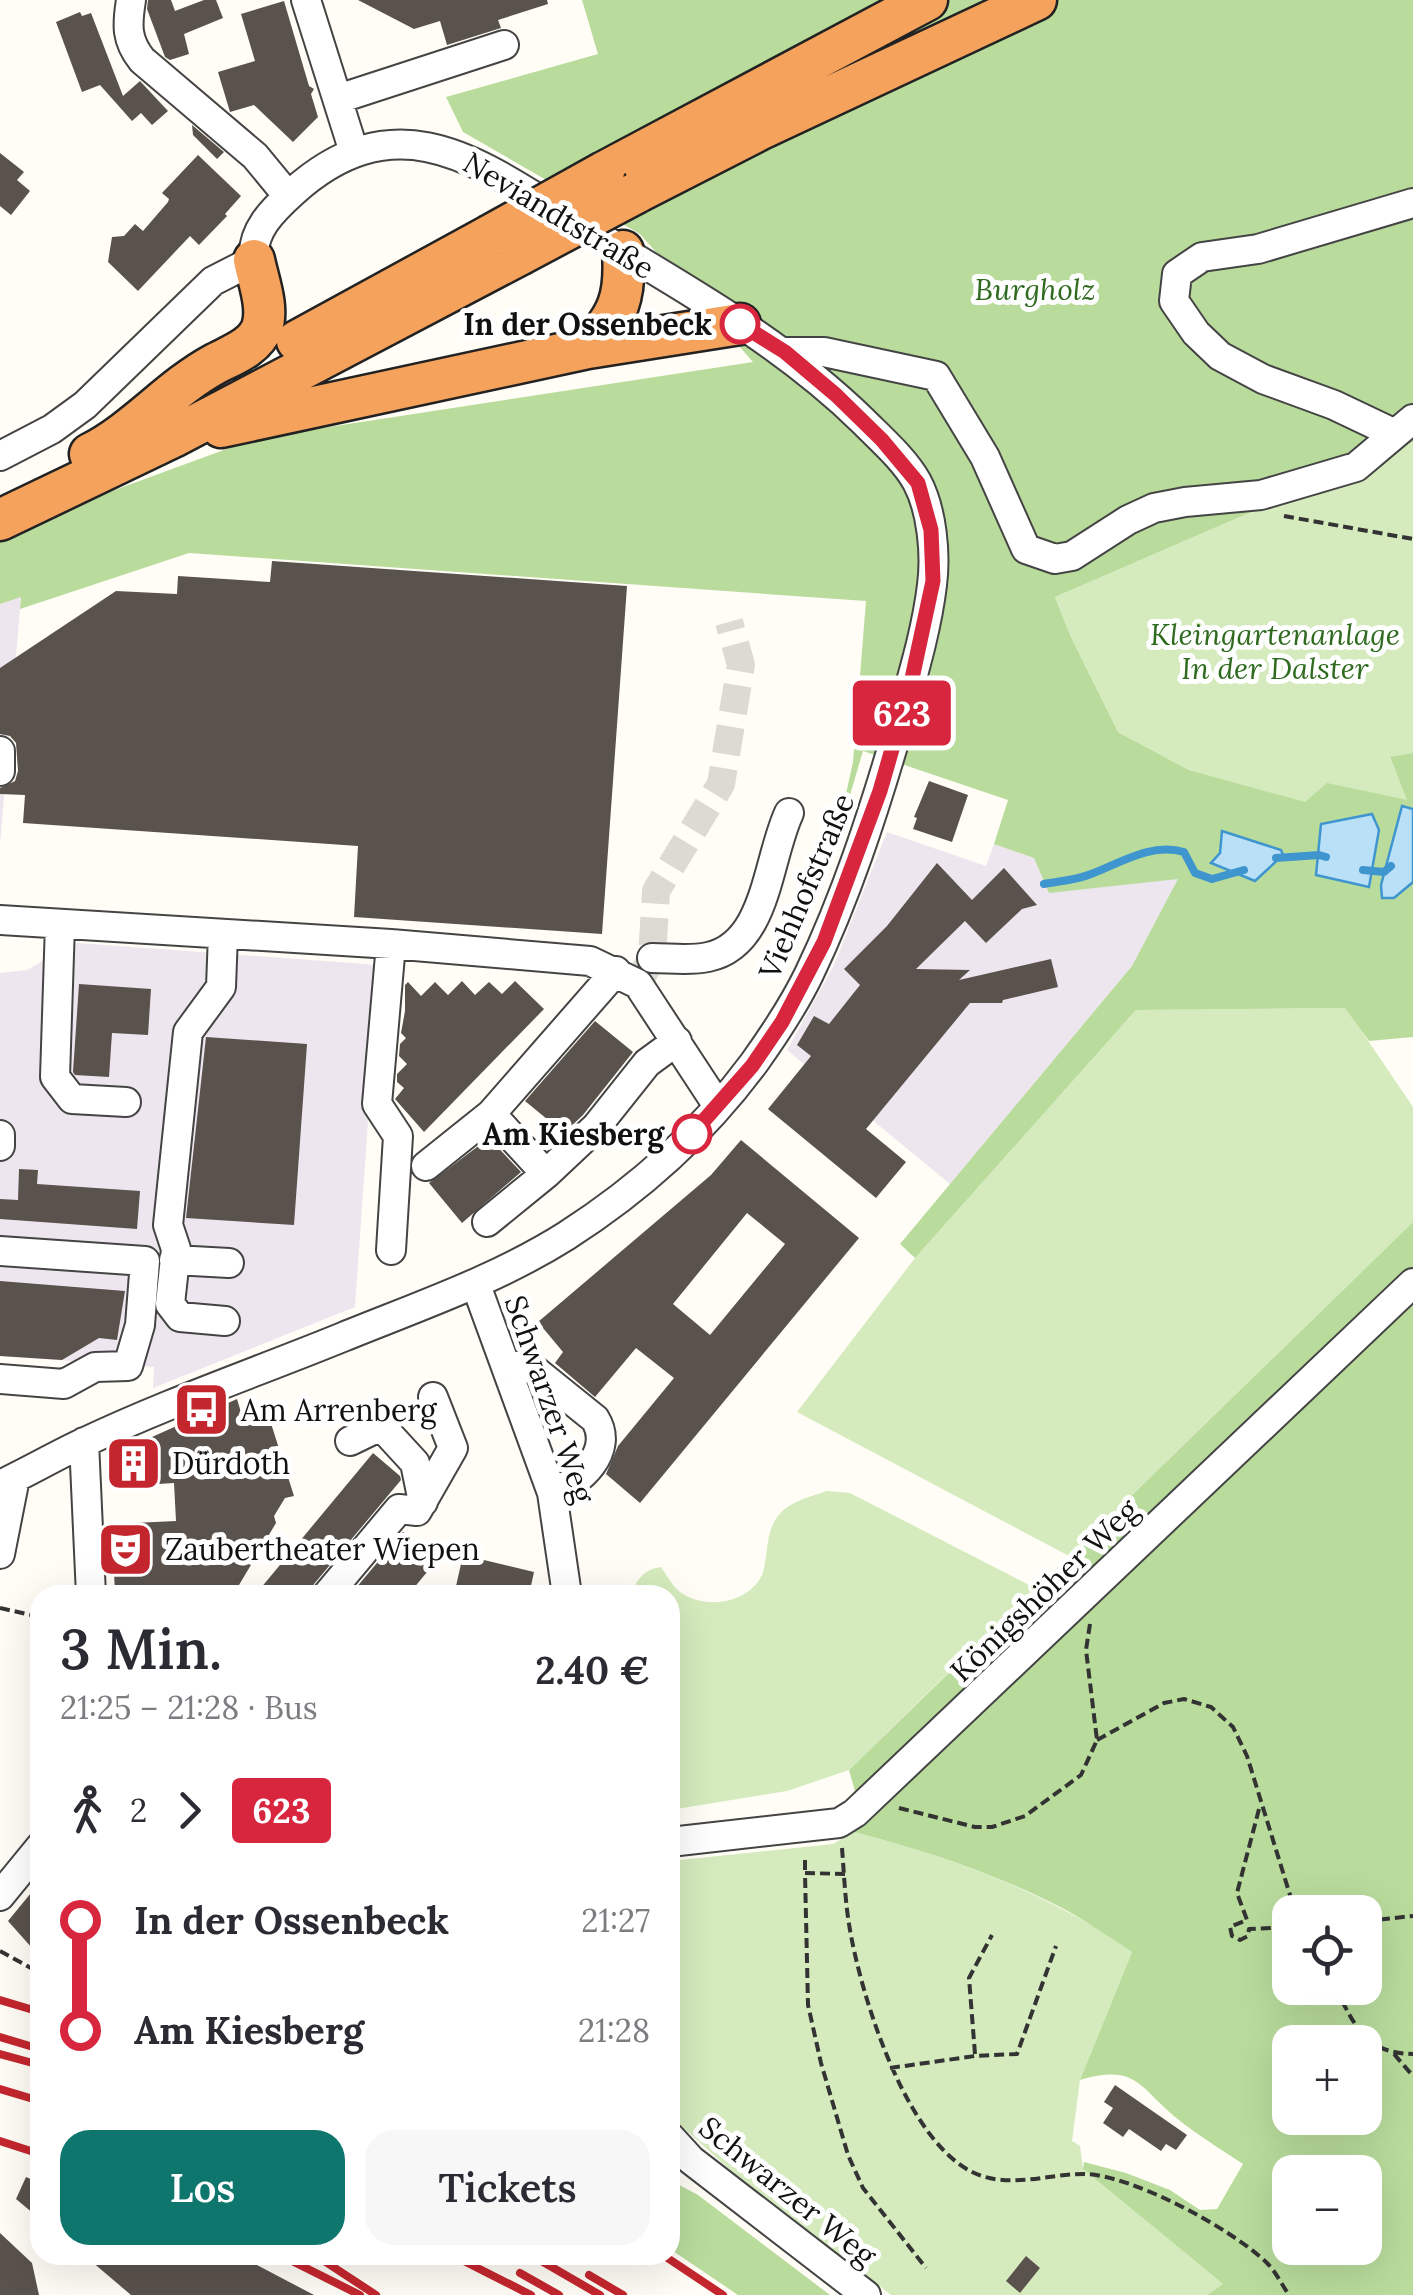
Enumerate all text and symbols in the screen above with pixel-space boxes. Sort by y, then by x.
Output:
street label: Neviandtstraße [457,143,661,287]
park label: Burgholz [975,270,1095,308]
place label: In der Ossenbeck [463,305,712,343]
marker: In der Ossenbeck [721,305,759,343]
park label: Kleingartenanlage In der Dalster [1150,615,1400,687]
line badge: 623 [844,680,960,746]
text: 623 [873,691,931,736]
street label: Viehhofstraße [749,788,862,985]
place label: Am Kiesberg [483,1115,665,1154]
marker: Am Kiesberg [673,1115,711,1153]
street label: Schwarzer Weg [496,1290,604,1509]
bus stop icon: Am Arrenberg [172,1380,232,1440]
place label: Am Arrenberg [240,1391,438,1430]
building icon: Dürdoth [103,1433,163,1493]
place label: Dürdoth [172,1444,290,1482]
street label: Königshöher Weg [942,1490,1148,1690]
theatre icon: Zaubertheater Wiepen [96,1519,156,1579]
place label: Zaubertheater Wiepen [165,1530,480,1568]
text: 3 Min. [60,1614,222,1684]
text: 2.40 € [535,1646,650,1694]
text: 21:25 – 21:28 · Bus [60,1687,318,1728]
icon: walk [60,1783,115,1838]
icon: forward [162,1783,217,1838]
text: 623 [252,1788,311,1833]
text: 2 [130,1790,147,1831]
map controls [1272,1895,1382,2265]
button: locate [1272,1895,1382,2005]
text: In der Ossenbeck [134,1896,449,1944]
text: 21:27 [581,1900,650,1941]
text: Am Kiesberg [134,2006,364,2054]
text: 21:28 [578,2010,650,2051]
button: + [1272,2025,1382,2135]
street label: Schwarzer Weg [691,2108,885,2276]
button: Los [60,2130,345,2245]
button: Tickets [365,2130,650,2245]
button: − [1272,2155,1382,2265]

